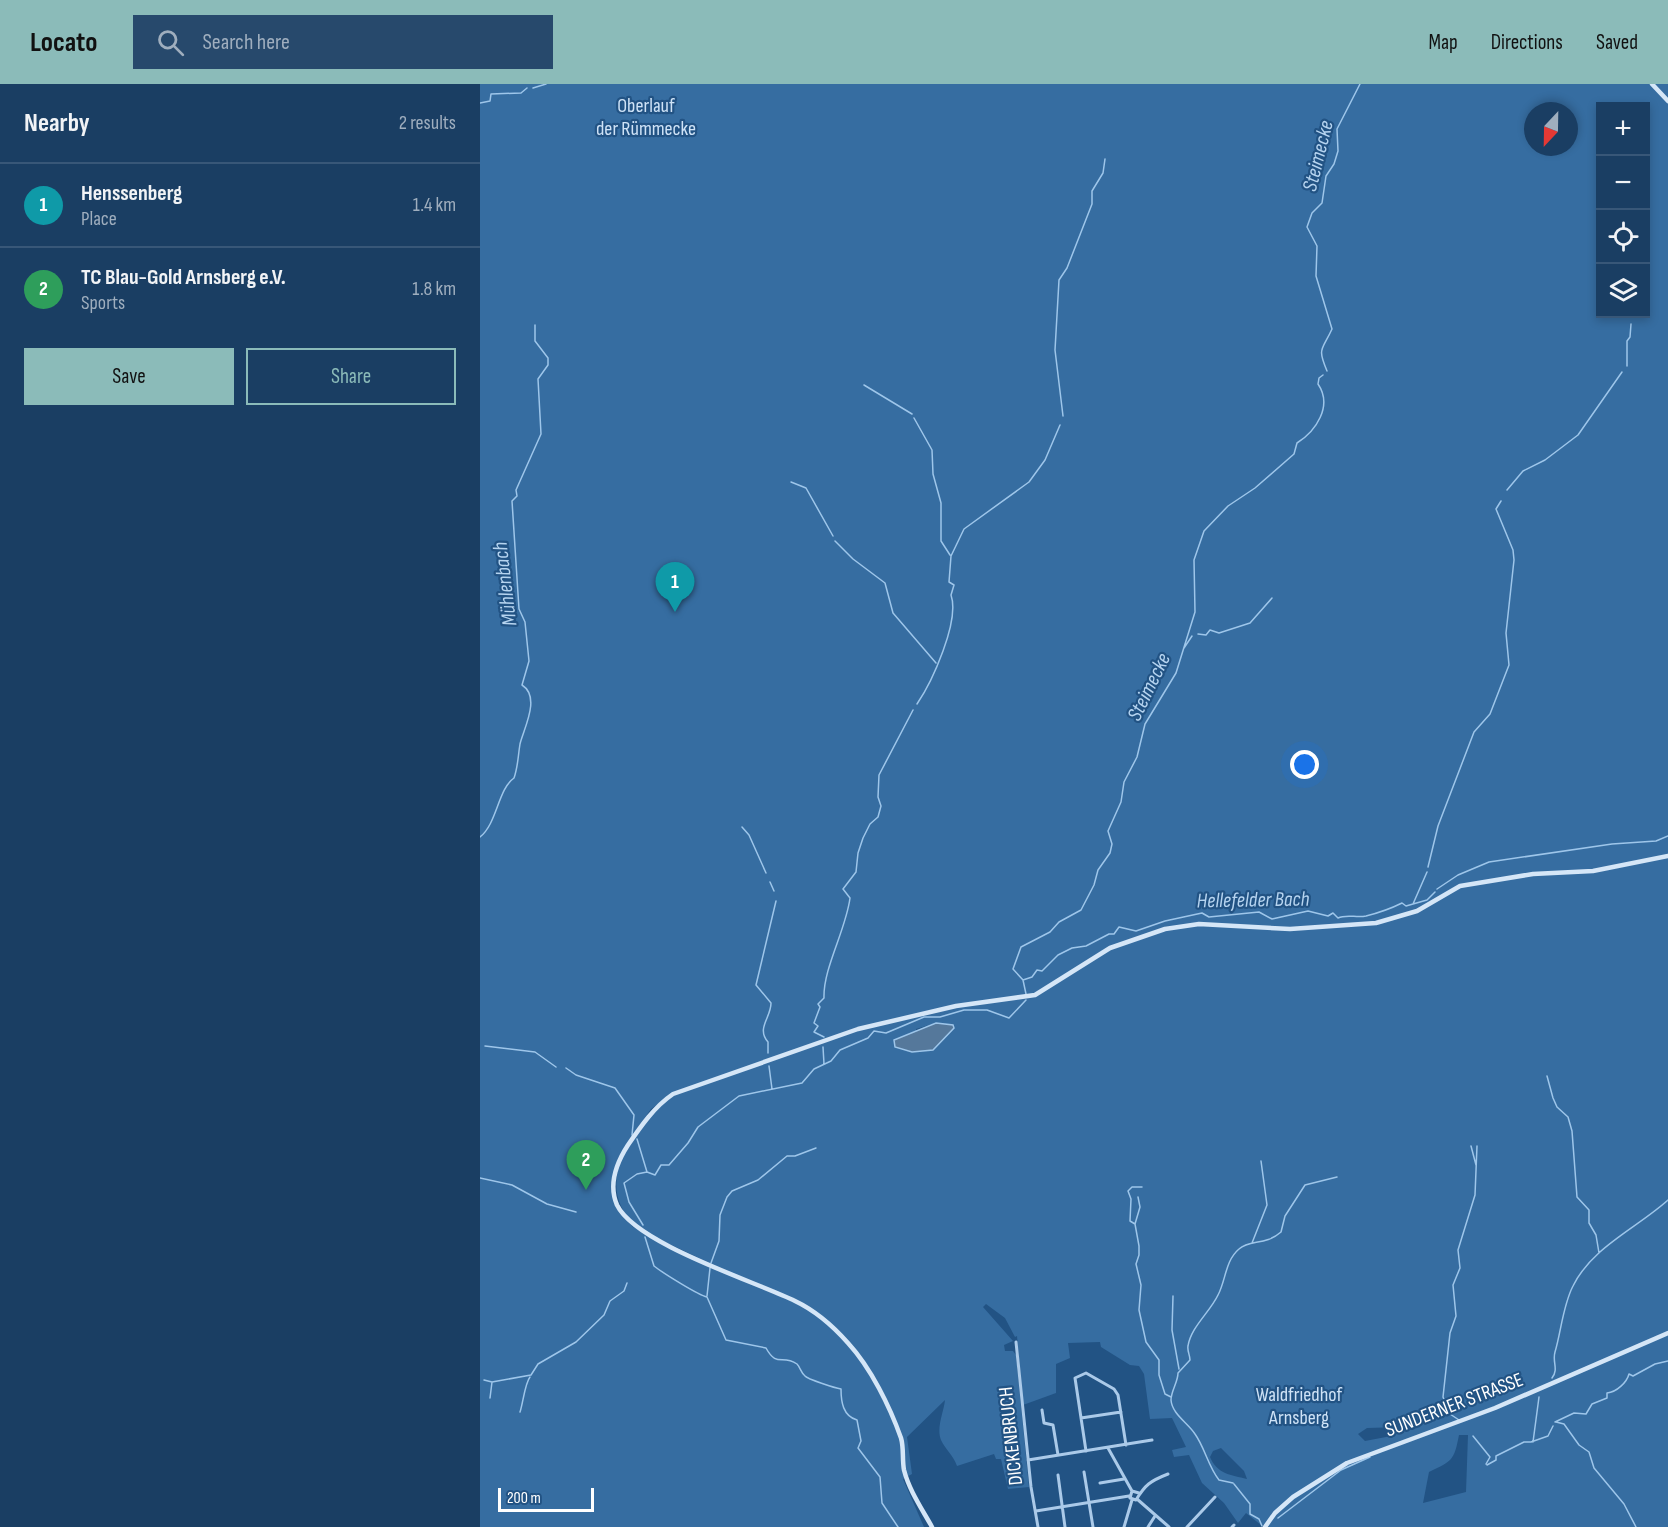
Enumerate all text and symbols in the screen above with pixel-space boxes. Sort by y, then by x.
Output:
search box [133,15,553,69]
text: Locato [30,26,97,59]
icon: search [154,26,187,59]
text: Search here [202,29,290,56]
text: Map [1428,30,1458,55]
text: Directions [1491,30,1563,55]
text: Saved [1596,30,1638,55]
park label: Oberlauf der Rümmecke [596,94,696,141]
north arrow [1524,102,1578,156]
map controls [1596,102,1650,318]
button: + [1596,102,1650,156]
text: Nearby [24,108,90,139]
text: 2 results [399,111,456,135]
water label: Steimecke [1297,118,1339,194]
button: − [1596,156,1650,210]
text: Henssenberg [81,180,182,207]
text: 1 [40,193,47,217]
text: 1.4 km [413,193,456,217]
text: Place [81,207,117,231]
button: locate [1596,210,1650,264]
text: TC Blau-Gold Arnsberg e.V. [81,264,286,291]
button: layers [1596,264,1650,318]
text: 2 [39,277,48,301]
text: 1.8 km [412,277,456,301]
text: Sports [81,291,125,315]
button: Save [24,348,234,405]
button: Share [246,348,456,405]
water label: Mühlenbach [487,540,523,627]
pin: 1 [656,562,694,612]
water label: Steimecke [1122,649,1176,725]
your location [1290,750,1319,779]
water label: Hellefelder Bach [1196,887,1310,913]
pin: 2 [566,1140,606,1190]
street label: SUNDERNER STRASSE [1382,1368,1526,1442]
park label: Waldfriedhof Arnsberg [1256,1383,1342,1430]
street label: DICKENBRUCH [994,1386,1028,1486]
scale bar [498,1485,594,1512]
text: 200 m [507,1489,541,1508]

